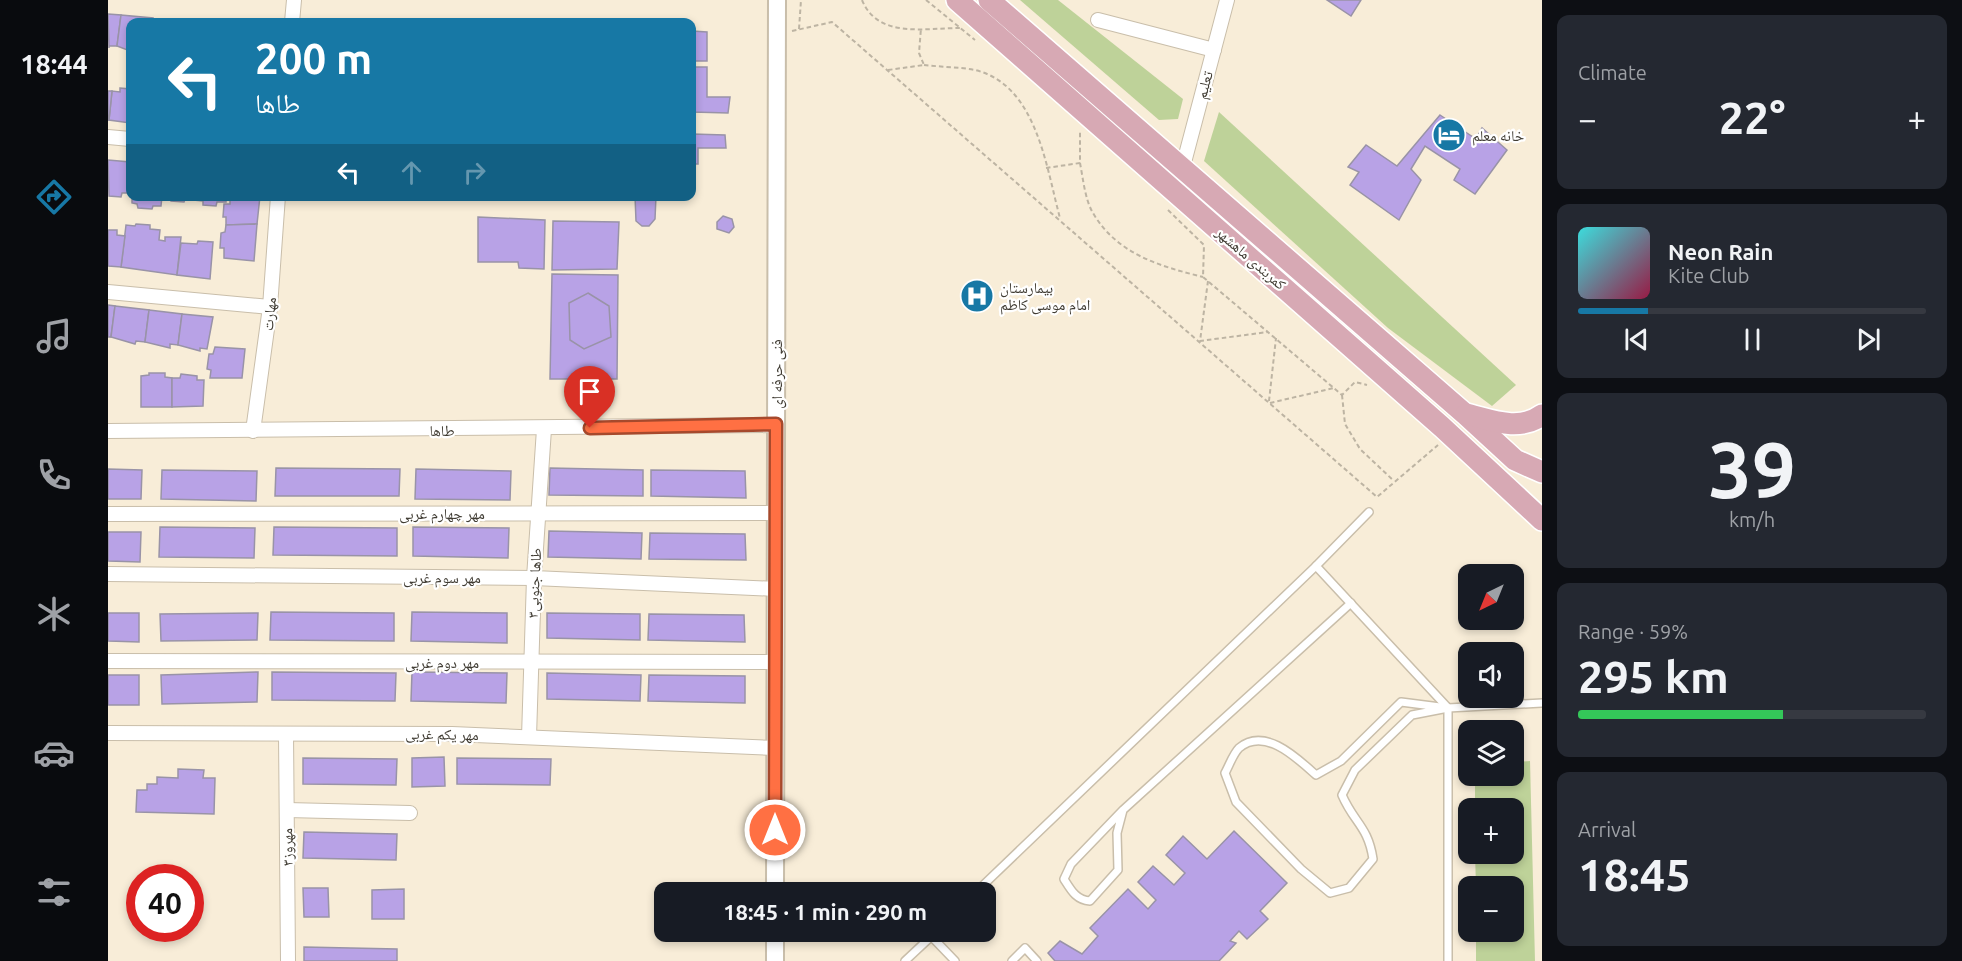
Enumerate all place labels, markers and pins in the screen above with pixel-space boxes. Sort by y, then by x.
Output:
hotel icon: خانه معلم [1431,117,1467,153]
place label: خانه معلم [1472,127,1525,146]
hospital icon: بیمارستان امام موسی کاظم [959,278,995,314]
place label: بیمارستان امام موسی کاظم [1000,279,1090,315]
pin [564,366,615,428]

